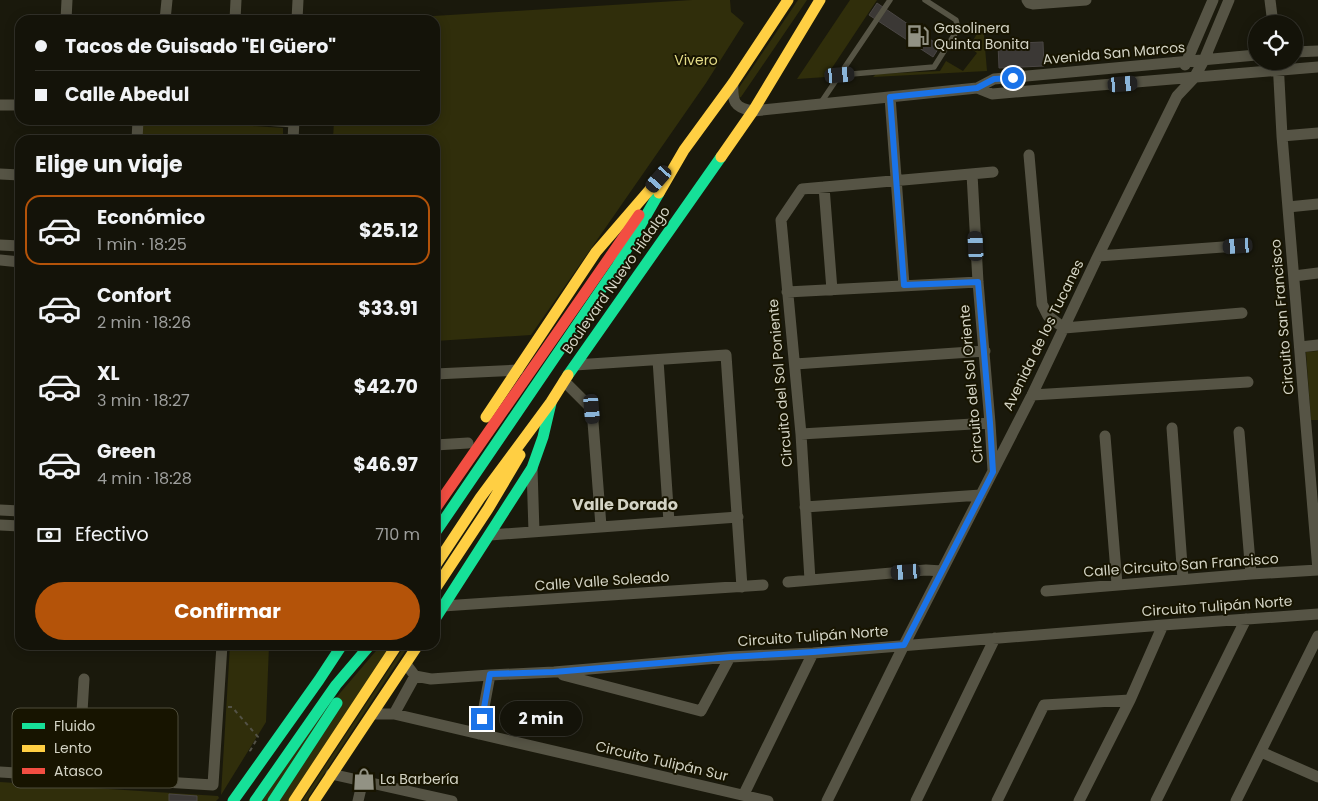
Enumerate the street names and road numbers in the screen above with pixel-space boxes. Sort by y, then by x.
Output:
street label: Avenida San Marcos [1042,37,1186,69]
street label: Boulevard Nuevo Hidalgo [557,202,675,358]
street label: Circuito San Francisco [1265,238,1299,396]
street label: Avenida de los Tucanes [998,256,1088,414]
street label: Circuito del Sol Poniente [763,298,797,468]
street label: Circuito del Sol Oriente [954,304,988,464]
street label: Calle Circuito San Francisco [1083,548,1279,582]
street label: Calle Valle Soleado [534,566,670,596]
street label: Circuito Tulipán Norte [1141,591,1293,621]
street label: Circuito Tulipán Norte [737,621,889,651]
street label: Circuito Tulipán Sur [594,736,730,786]

